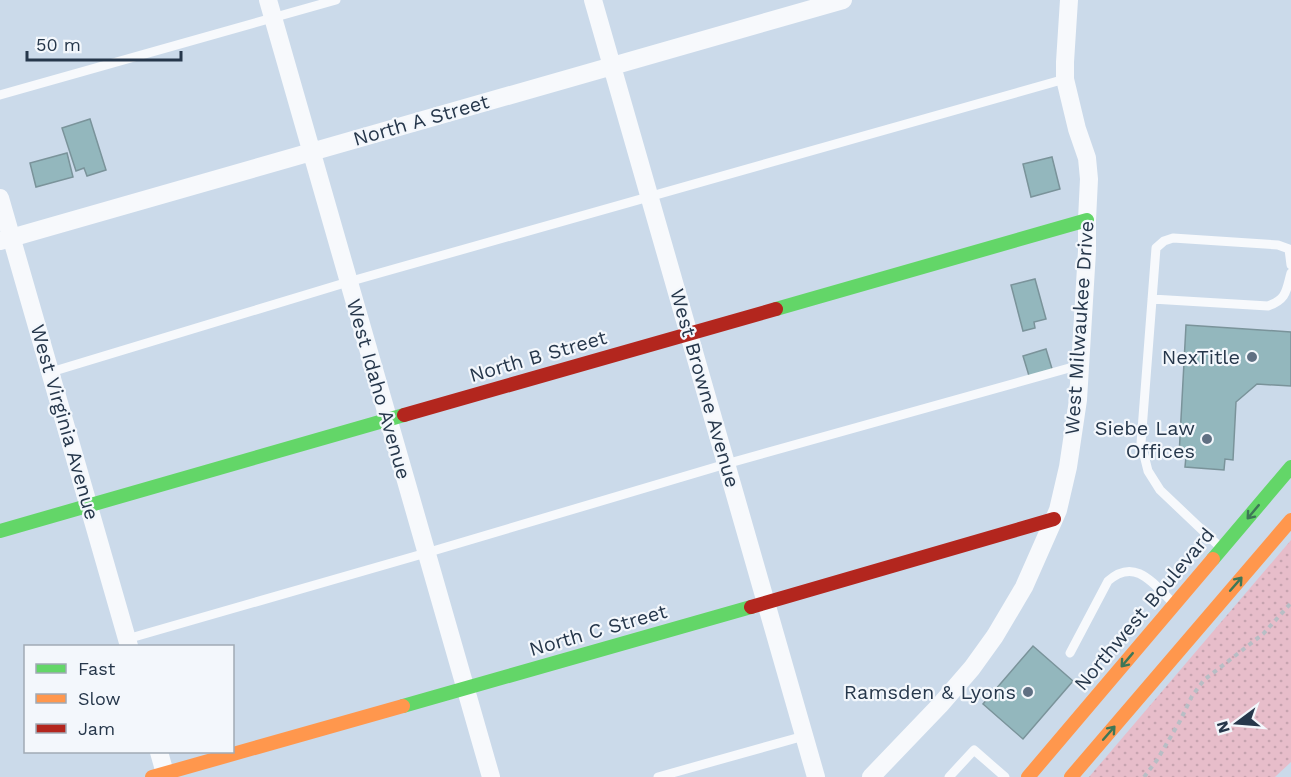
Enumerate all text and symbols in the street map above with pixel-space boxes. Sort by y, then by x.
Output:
scale bar [27,24,182,62]
text: 50 m [36,34,81,55]
street label: North A Street [350,89,492,151]
street label: West Milwaukee Drive [1060,220,1098,436]
street label: West Browne Avenue [665,286,745,490]
street label: West Idaho Avenue [342,296,416,482]
street label: West Virginia Avenue [26,321,104,523]
street label: North B Street [467,325,610,387]
place label: NexTitle [1162,345,1240,369]
marker: NexTitle [1245,350,1259,364]
place label: Siebe Law Offices [1095,416,1195,463]
marker: Siebe Law Offices [1200,432,1214,446]
one-way arrow [1246,504,1260,519]
street label: Northwest Boulevard [1069,523,1219,695]
one-way arrow [1229,577,1243,592]
street label: North C Street [526,599,670,661]
legend [24,645,234,753]
one-way arrow [1120,652,1134,667]
text: Fast [78,658,116,679]
place label: Ramsden & Lyons [844,680,1016,704]
marker: Ramsden & Lyons [1021,685,1035,699]
text: Slow [78,688,121,709]
north arrow [1207,693,1267,753]
text: Jam [78,718,115,739]
text: N [1212,719,1234,735]
one-way arrow [1102,726,1116,741]

